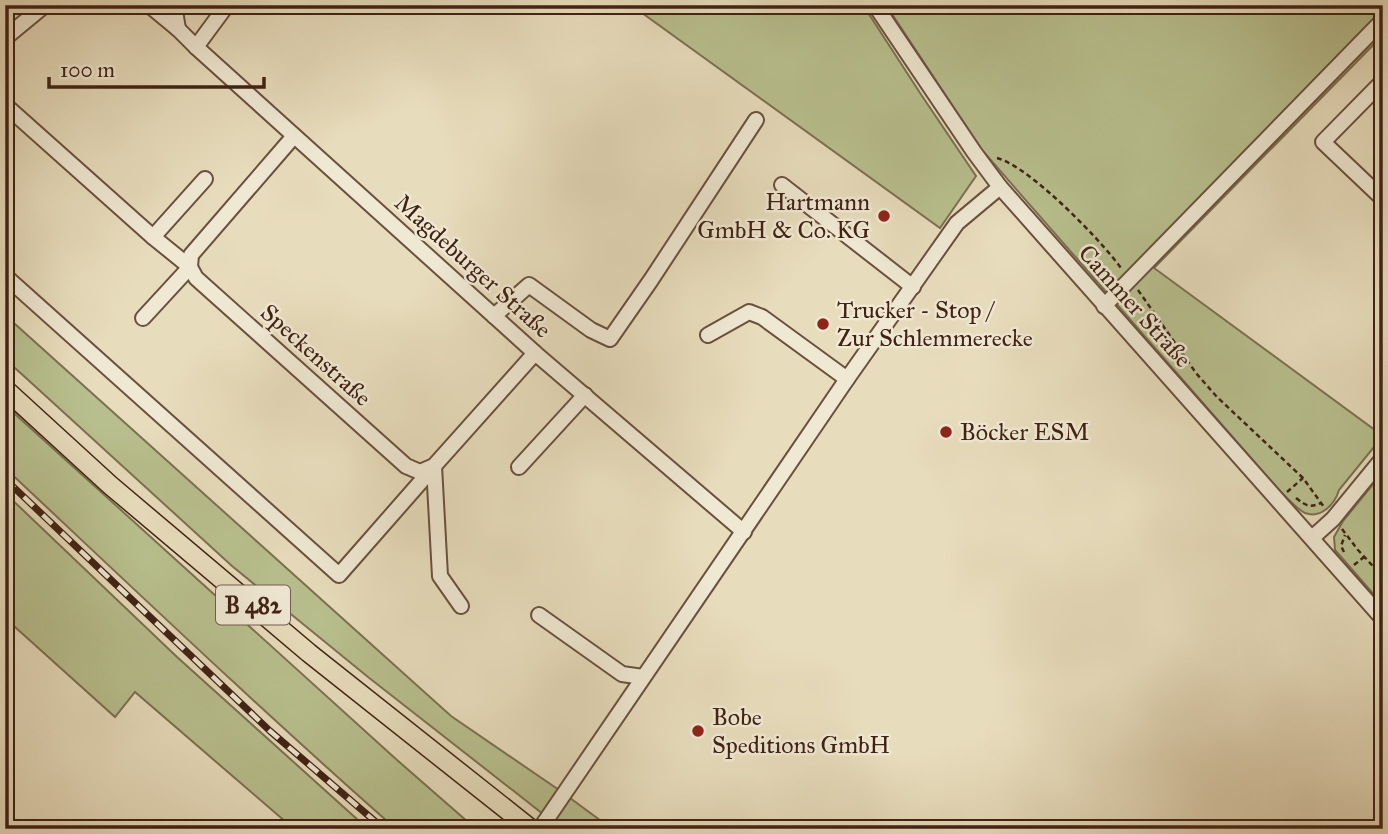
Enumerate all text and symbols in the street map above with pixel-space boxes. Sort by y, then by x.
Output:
scale bar [49,46,264,90]
text: 100 m [60,57,115,83]
place label: Hartmann GmbH & Co. KG [697,187,870,245]
street label: Magdeburger Straße [388,188,558,344]
marker: Hartmann GmbH & Co. KG [876,208,892,224]
street label: Cammer Straße [1072,238,1198,374]
place label: Trucker - Stop / Zur Schlemmerecke [837,295,1033,353]
street label: Speckenstraße [254,297,378,413]
marker: Trucker - Stop / Zur Schlemmerecke [815,316,831,332]
place label: Böcker ESM [960,417,1089,447]
marker: Böcker ESM [938,424,954,440]
road number: B 482 [216,586,290,624]
place label: Bobe Speditions GmbH [712,702,890,760]
marker: Bobe Speditions GmbH [690,723,706,739]

